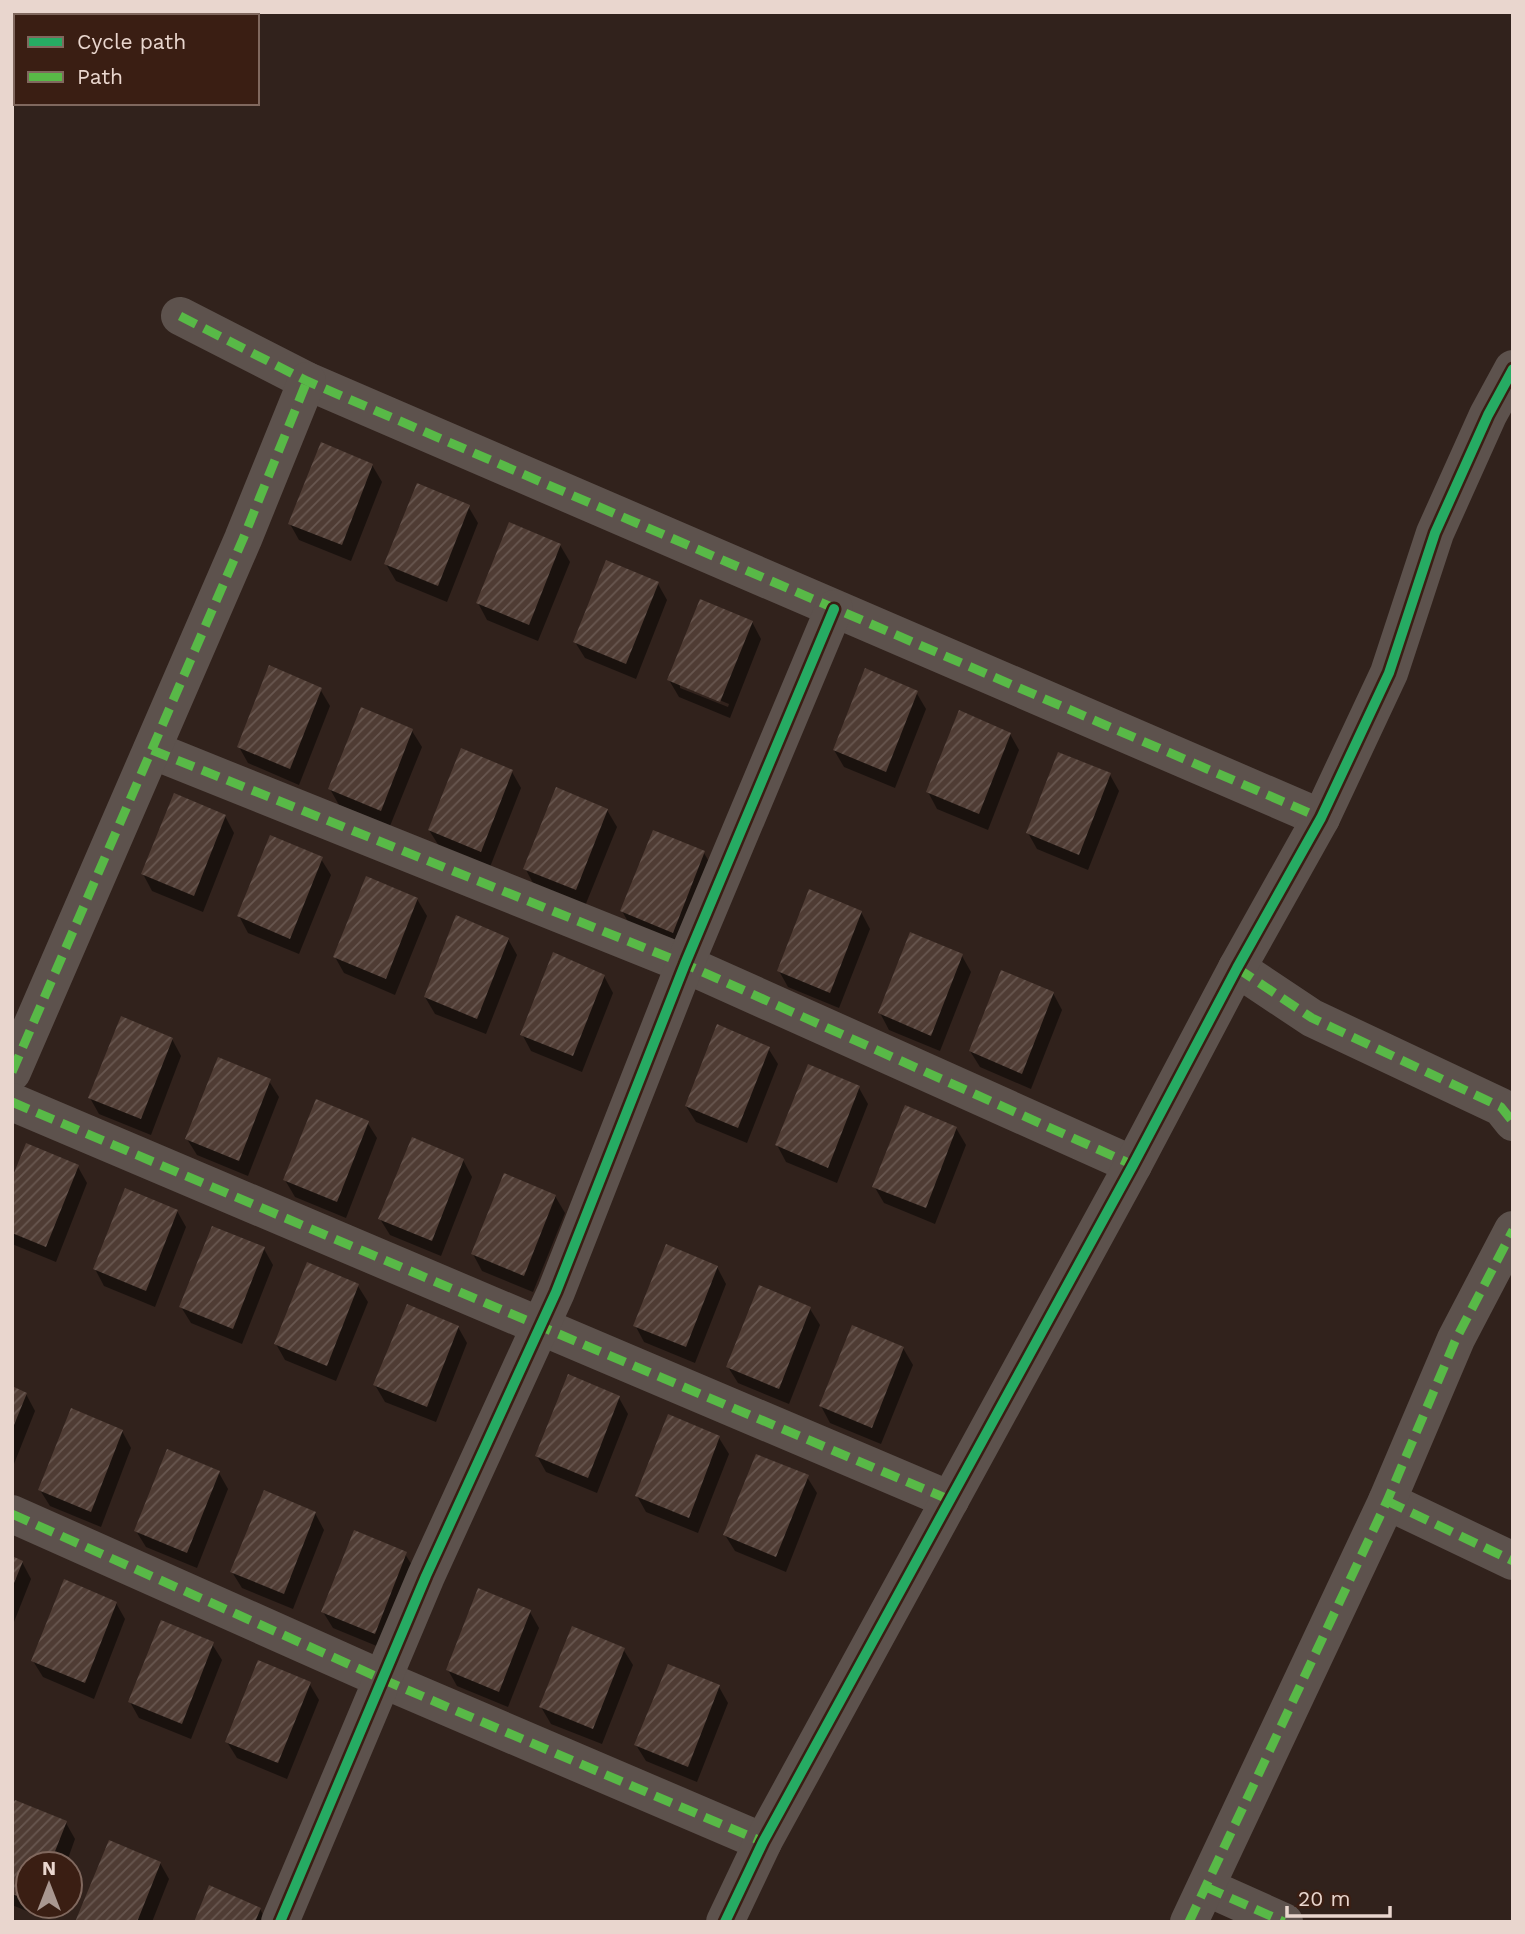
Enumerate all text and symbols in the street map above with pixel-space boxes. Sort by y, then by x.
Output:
legend [14,14,259,105]
text: Cycle path [77,29,186,54]
text: Path [77,64,123,89]
north arrow [14,1850,84,1920]
text: N [42,1857,56,1880]
scale bar [1287,1874,1390,1918]
text: 20 m [1298,1886,1350,1911]

